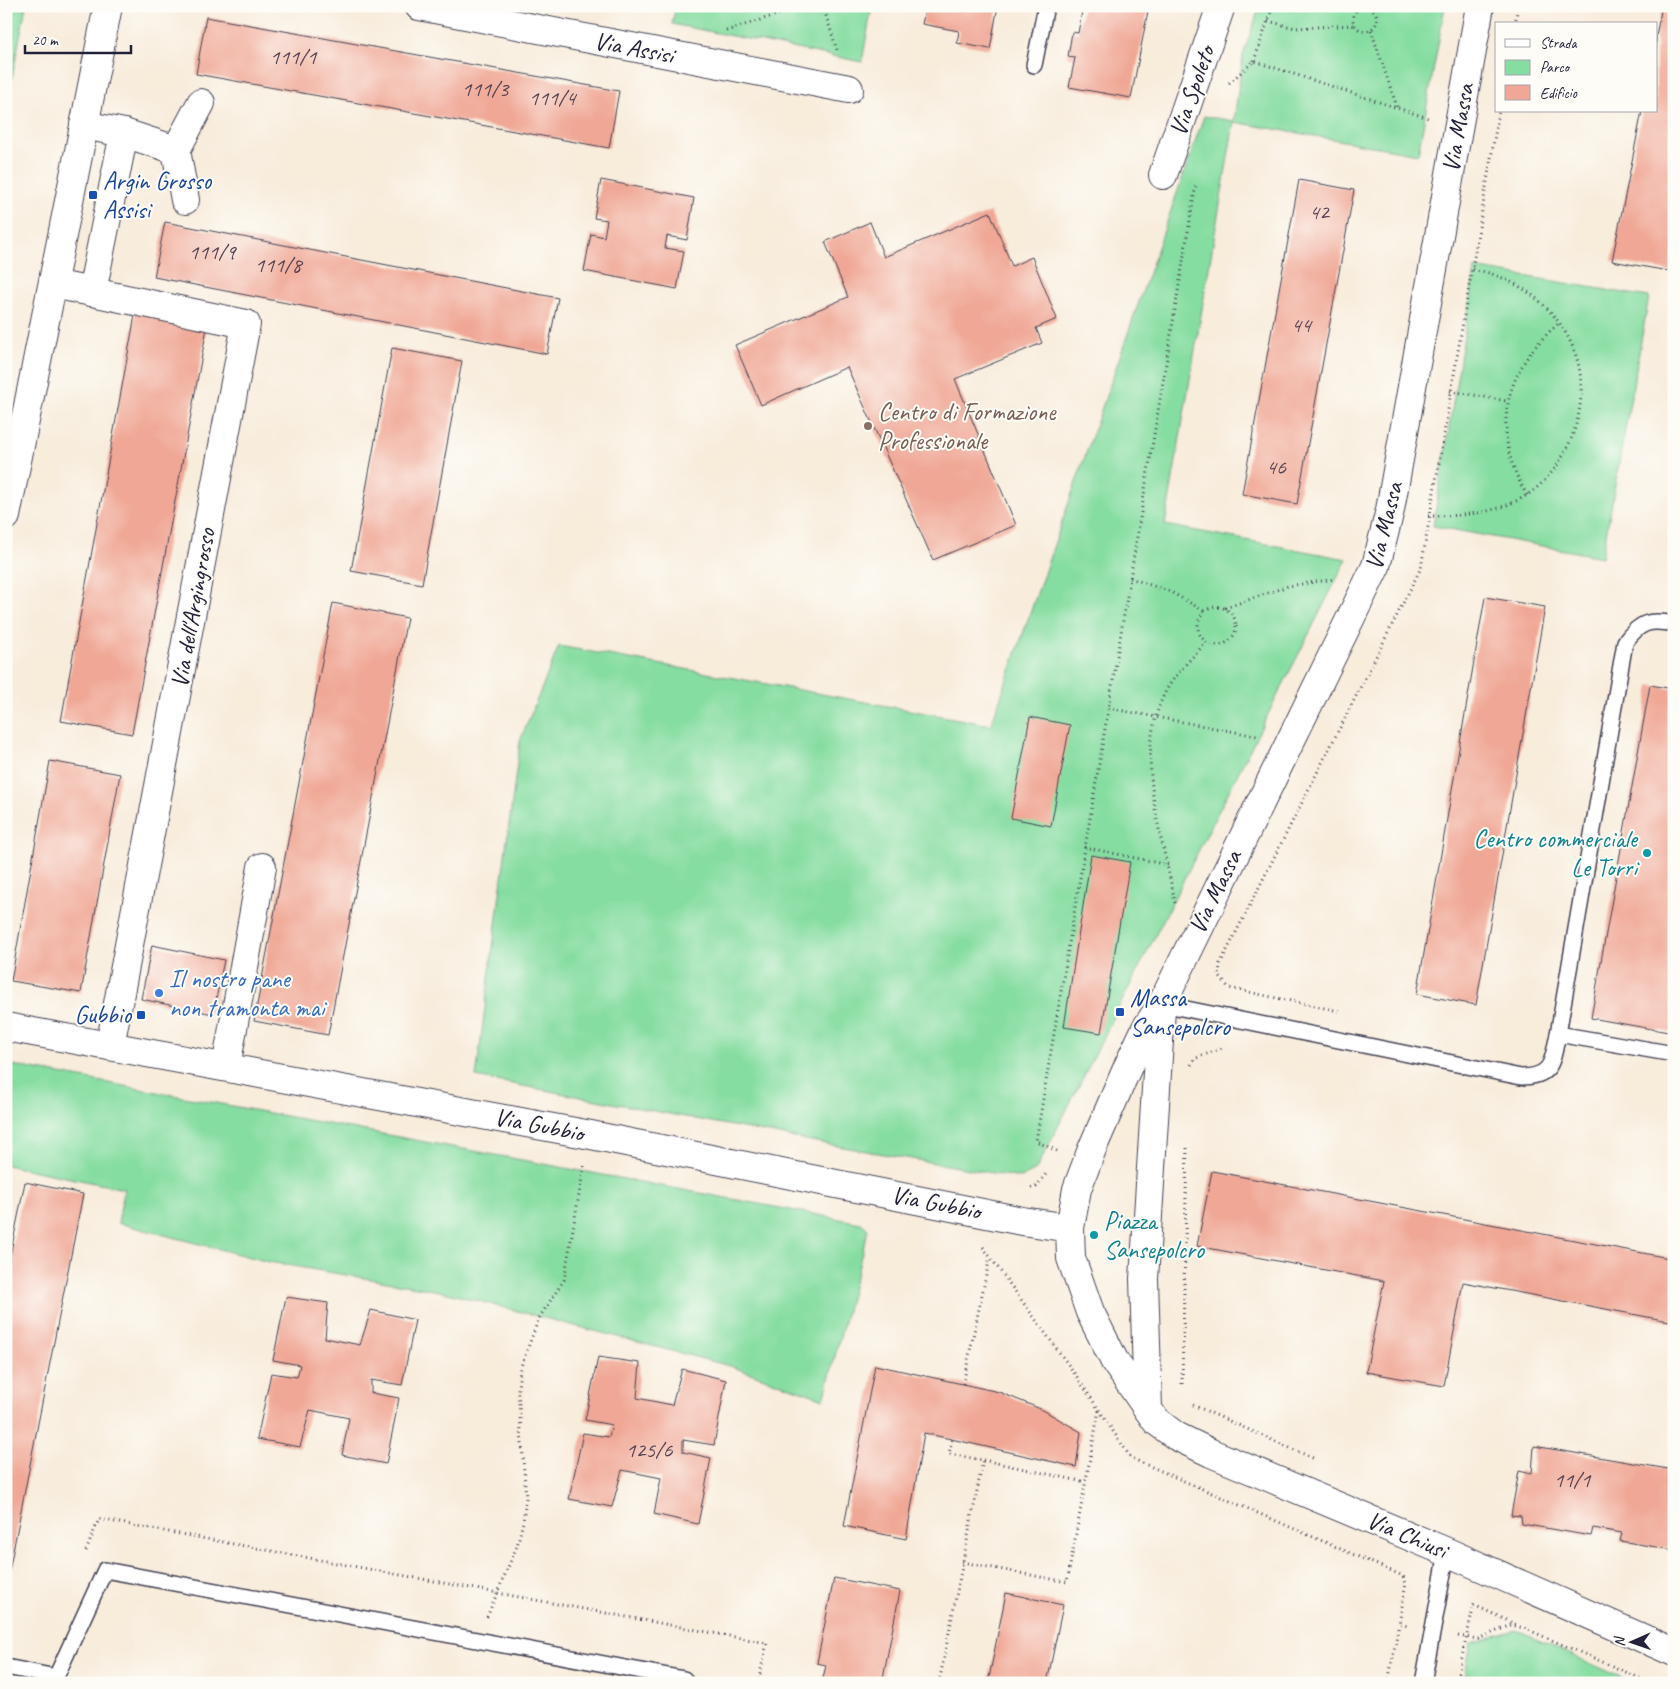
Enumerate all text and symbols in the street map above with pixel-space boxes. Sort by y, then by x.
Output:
scale bar [25,22,131,54]
legend [1495,22,1658,112]
street label: Via Assisi [592,25,680,72]
text: 20 m [32,31,59,50]
text: Strada [1540,34,1577,53]
street label: Via Spoleto [1162,39,1223,140]
house number: 111/1 [270,43,318,71]
text: Parco [1540,58,1571,77]
house number: 111/3 [462,75,511,103]
street label: Via Massa [1434,79,1482,175]
house number: 111/4 [529,84,578,112]
text: Edificio [1540,84,1578,103]
place label: Argin Grosso Assisi [103,165,212,226]
marker: Argin Grosso Assisi [87,189,99,201]
house number: 42 [1309,198,1331,226]
house number: 111/9 [189,238,238,266]
house number: 111/8 [255,251,304,279]
house number: 44 [1291,311,1313,339]
place label: Centro di Formazione Professionale [878,396,1057,457]
marker: Centro di Formazione Professionale [862,420,874,432]
house number: 46 [1266,453,1287,481]
street label: Via Massa [1358,477,1411,573]
street label: Via dell'Argingrosso [163,525,223,690]
place label: Centro commerciale Le Torri [1473,823,1640,884]
street label: Via Massa [1181,843,1250,939]
marker: Centro commerciale Le Torri [1641,847,1653,859]
place label: Il nostro pane non tramonta mai [169,963,328,1024]
place label: Massa Sansepolcro [1130,982,1231,1043]
marker: Il nostro pane non tramonta mai [153,987,165,999]
place label: Gubbio [75,999,132,1031]
marker: Massa Sansepolcro [1114,1006,1126,1018]
marker: Gubbio [135,1009,147,1021]
street label: Via Gubbio [492,1101,589,1150]
street label: Via Gubbio [889,1179,986,1228]
place label: Piazza Sansepolcro [1104,1205,1205,1266]
marker: Piazza Sansepolcro [1088,1229,1100,1241]
house number: 125/6 [626,1436,674,1464]
house number: 11/1 [1554,1466,1592,1494]
street label: Via Chiusi [1362,1504,1455,1567]
north arrow [1608,1616,1658,1666]
text: N [1611,1635,1628,1647]

